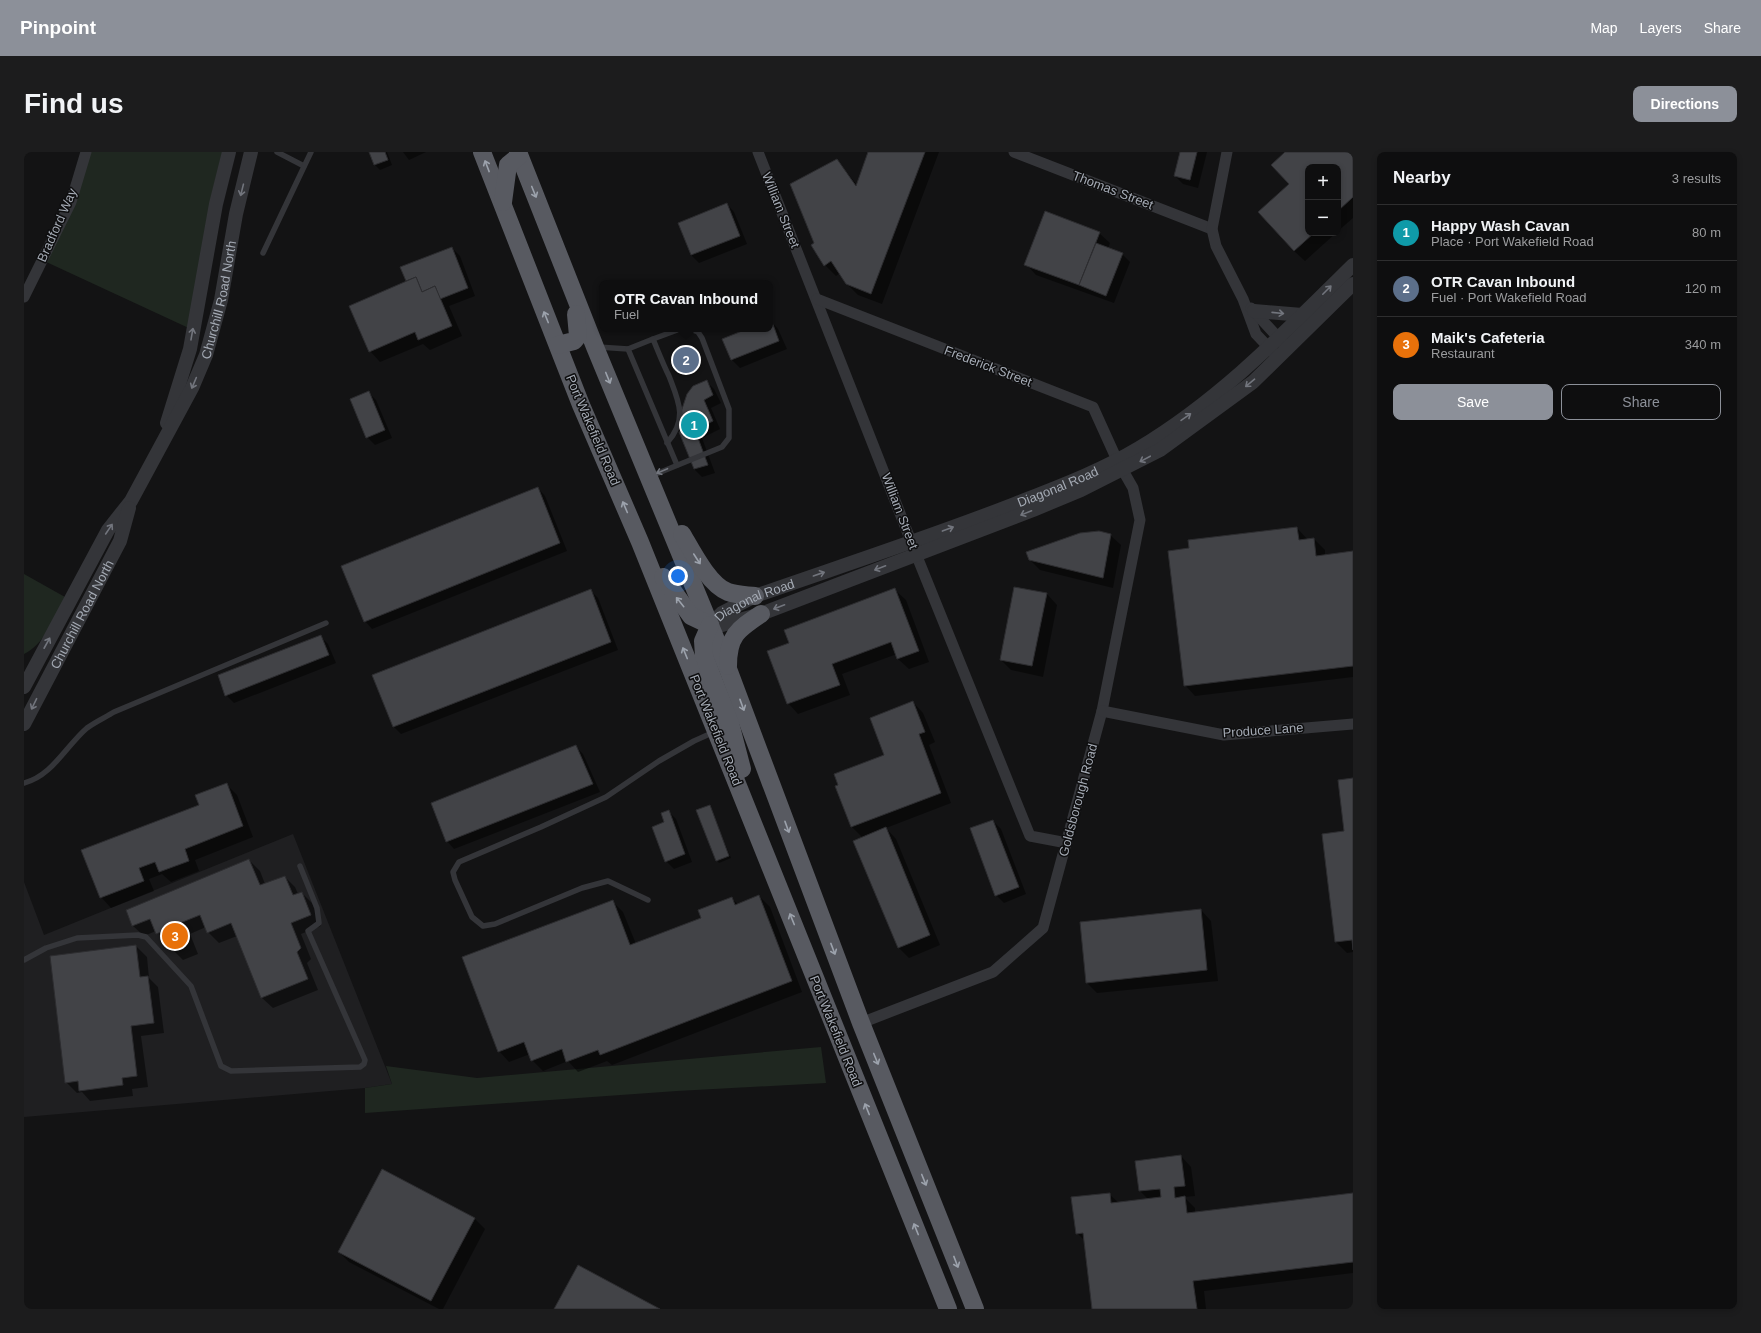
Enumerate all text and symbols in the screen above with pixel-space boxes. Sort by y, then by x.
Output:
text: Pinpoint [20,17,96,38]
text: Map [1590,20,1618,36]
text: Layers [1640,20,1682,36]
text: Share [1704,20,1741,36]
button: Directions [1633,86,1737,122]
text: Find us [24,88,124,119]
one-way arrow [483,161,491,173]
map controls [1305,164,1341,236]
button: + [1305,164,1341,200]
street label: Thomas Street [1071,168,1156,212]
text: Nearby [1393,168,1451,187]
street label: William Street [759,170,803,250]
text: 3 results [1672,171,1721,186]
one-way arrow [237,183,245,196]
street label: Bradford Way [34,185,80,264]
one-way arrow [530,186,538,198]
button: − [1305,200,1341,236]
text: Happy Wash Cavan [1431,217,1570,234]
text: 1 [1402,225,1410,240]
text: 80 m [1692,225,1721,240]
text: Place · Port Wakefield Road [1431,234,1594,249]
street label: Churchill Road North [198,240,239,361]
text: OTR Cavan Inbound [1431,273,1575,290]
popup [599,280,773,332]
text: 2 [1402,281,1410,296]
text: 120 m [1685,281,1721,296]
one-way arrow [1323,285,1332,295]
text: OTR Cavan Inbound [614,290,758,307]
text: Fuel · Port Wakefield Road [1431,290,1587,305]
text: Fuel [614,307,639,322]
one-way arrow [1271,309,1284,317]
one-way arrow [542,311,550,323]
one-way arrow [189,328,197,341]
text: Maik's Cafeteria [1431,329,1545,346]
text: 3 [1402,337,1410,352]
text: 340 m [1685,337,1721,352]
street label: Frederick Street [942,342,1034,390]
pin: 2 [673,345,699,375]
text: Restaurant [1431,346,1495,361]
street label: Port Wakefield Road [563,372,623,488]
one-way arrow [604,372,612,384]
one-way arrow [190,377,197,389]
one-way arrow [1245,379,1256,388]
button: Save [1393,384,1553,420]
button: Share [1561,384,1721,420]
pin: 1 [681,410,707,440]
one-way arrow [1180,413,1191,421]
one-way arrow [1139,455,1151,463]
street label: Diagonal Road [1015,463,1100,510]
one-way arrow [657,468,669,475]
street label: William Street [879,471,922,551]
one-way arrow [621,501,628,513]
one-way arrow [1021,509,1033,517]
one-way arrow [105,524,113,535]
one-way arrow [942,524,954,532]
one-way arrow [693,553,701,564]
street label: Churchill Road North [47,557,116,671]
one-way arrow [874,565,886,573]
your location [668,566,688,586]
one-way arrow [812,570,824,578]
street label: Diagonal Road [711,576,796,624]
one-way arrow [676,596,684,607]
one-way arrow [773,604,785,612]
one-way arrow [44,637,52,649]
one-way arrow [681,647,688,659]
street label: Port Wakefield Road [687,672,745,788]
one-way arrow [30,698,37,710]
one-way arrow [738,699,746,711]
street label: Produce Lane [1222,720,1304,740]
street label: Goldsborough Road [1056,742,1100,858]
one-way arrow [784,821,792,833]
one-way arrow [787,914,795,926]
pin: 3 [162,921,188,951]
one-way arrow [829,943,837,955]
street label: Port Wakefield Road [807,973,865,1089]
one-way arrow [872,1053,880,1065]
one-way arrow [863,1103,870,1115]
one-way arrow [920,1173,928,1185]
one-way arrow [911,1224,919,1236]
one-way arrow [953,1255,961,1267]

